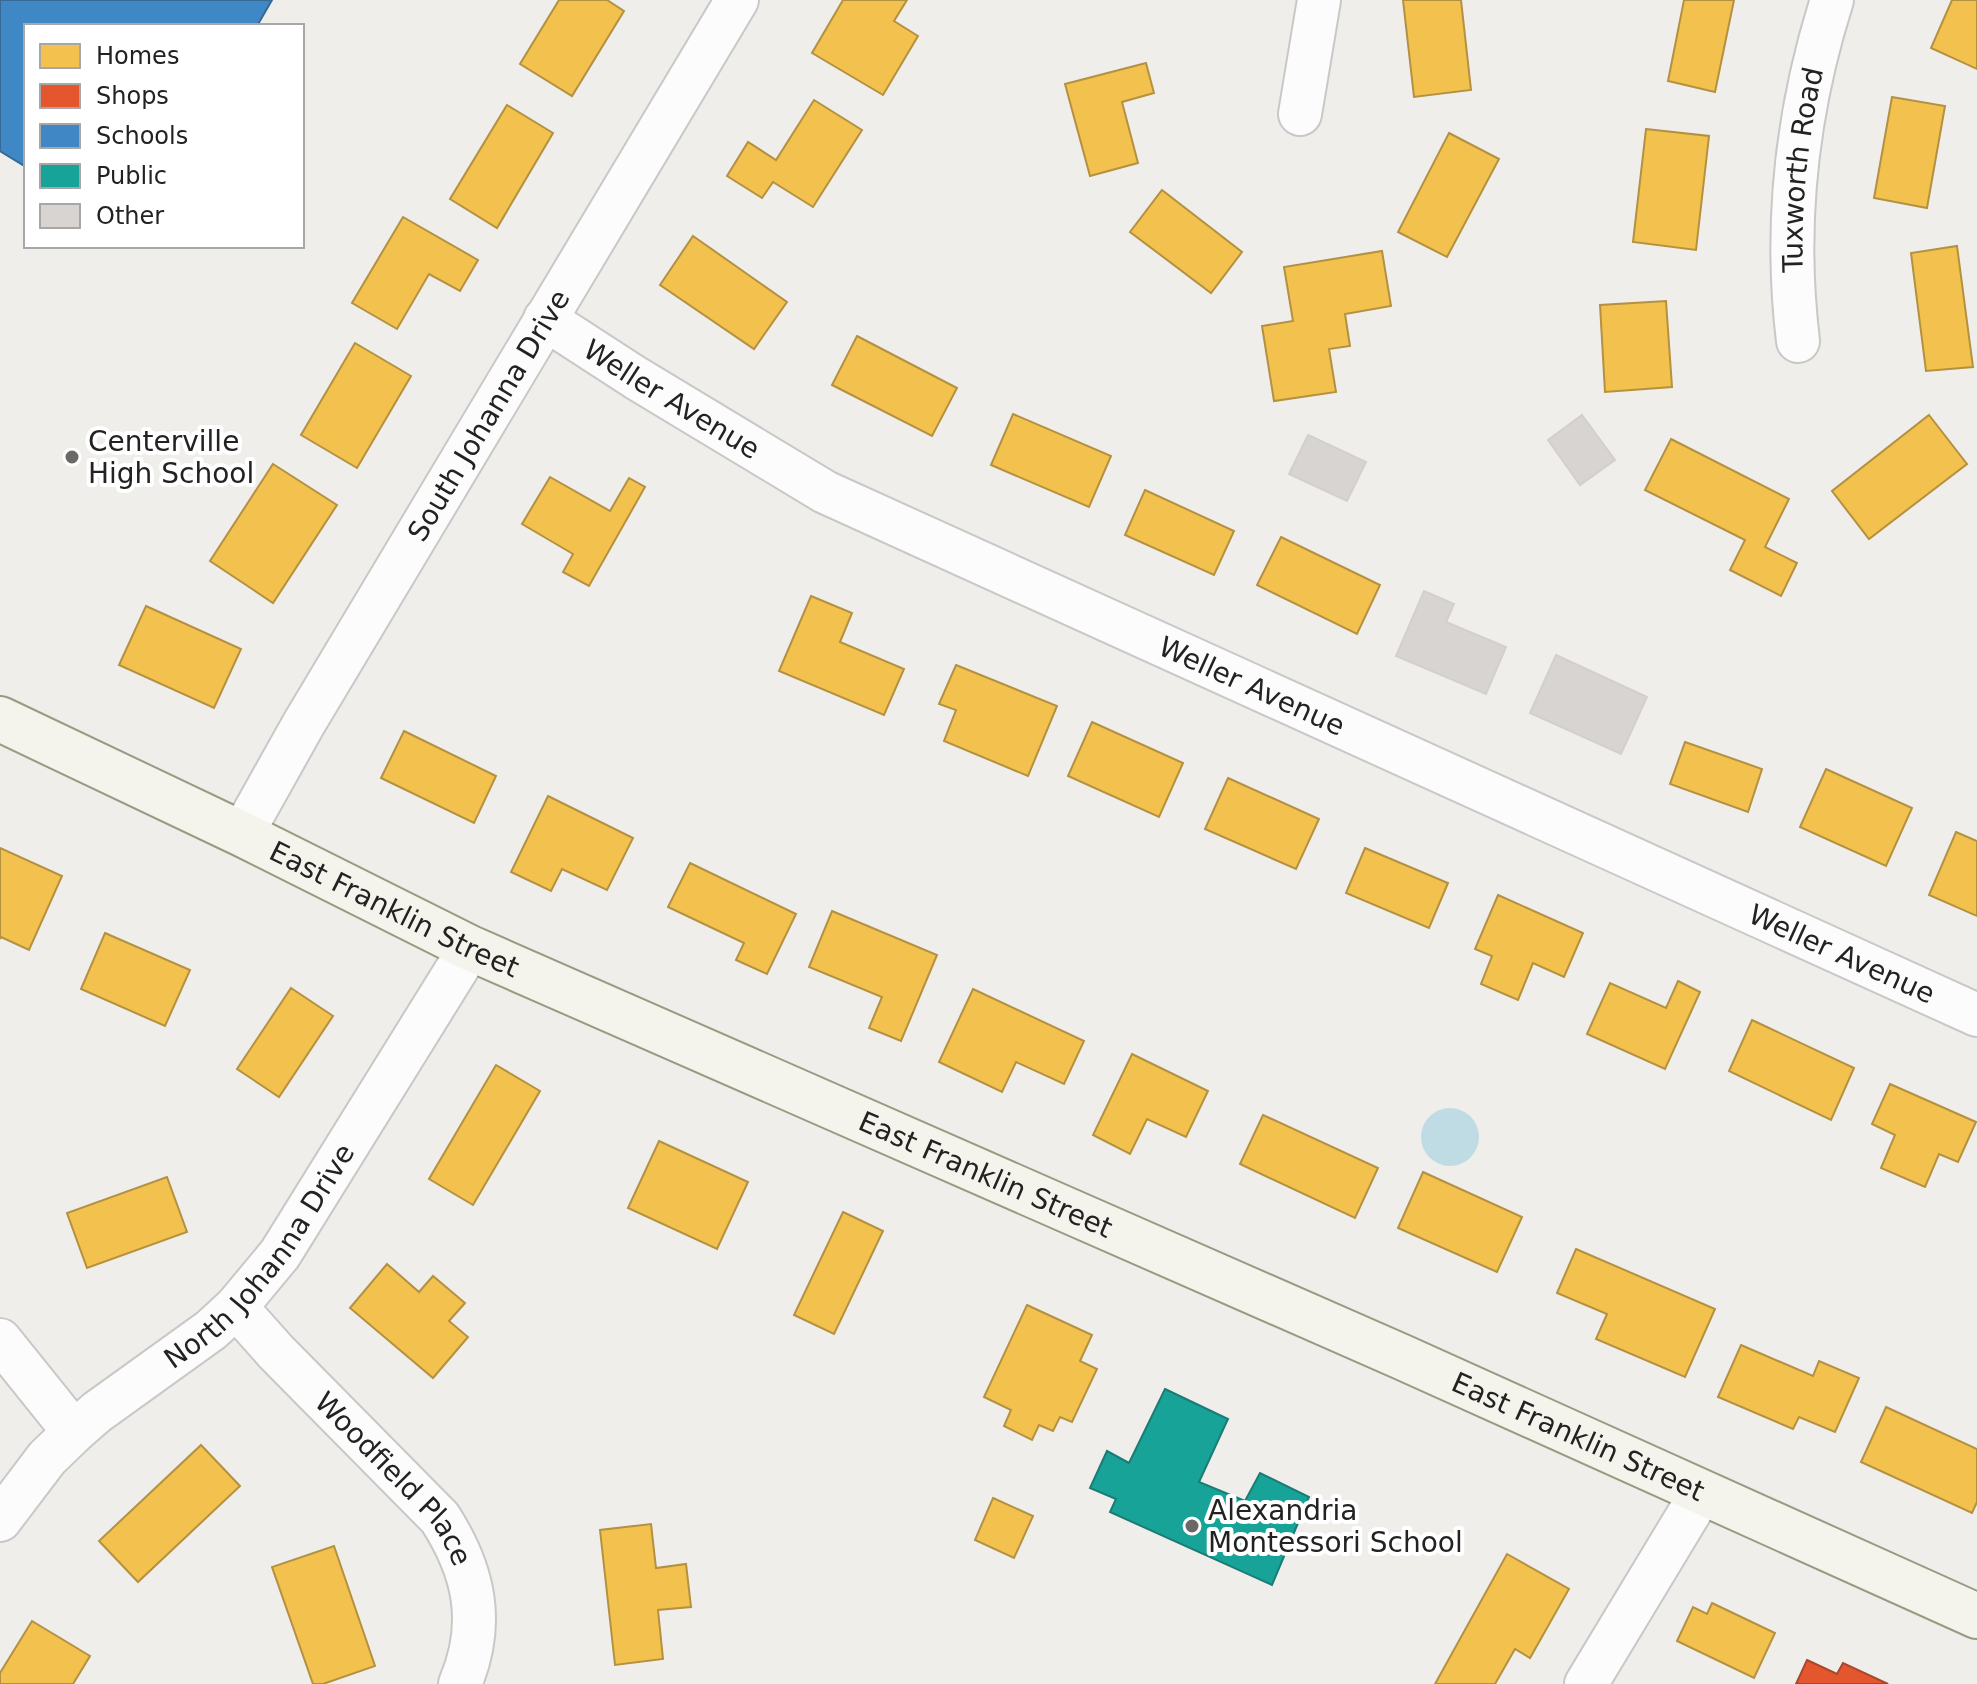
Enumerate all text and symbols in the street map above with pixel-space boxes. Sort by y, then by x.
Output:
legend [24,24,304,248]
text: Homes [96,42,179,70]
street label: Tuxworth Road [1776,64,1830,274]
text: Shops [96,82,169,110]
text: Schools [96,122,188,150]
text: Public [96,162,167,190]
text: Other [96,202,164,230]
street label: South Johanna Drive [401,284,577,547]
street label: Weller Avenue [577,333,766,466]
place label: Centerville High School [88,425,254,490]
marker: Centerville High School [63,448,81,466]
street label: Weller Avenue [1154,630,1350,743]
street label: East Franklin Street [264,835,524,984]
street label: Weller Avenue [1744,898,1940,1011]
street label: East Franklin Street [854,1105,1117,1245]
street label: North Johanna Drive [158,1138,361,1375]
street label: East Franklin Street [1447,1366,1710,1508]
street label: Woodfield Place [308,1385,478,1570]
place label: Alexandria Montessori School [1208,1494,1463,1559]
marker: Alexandria Montessori School [1183,1517,1201,1535]

